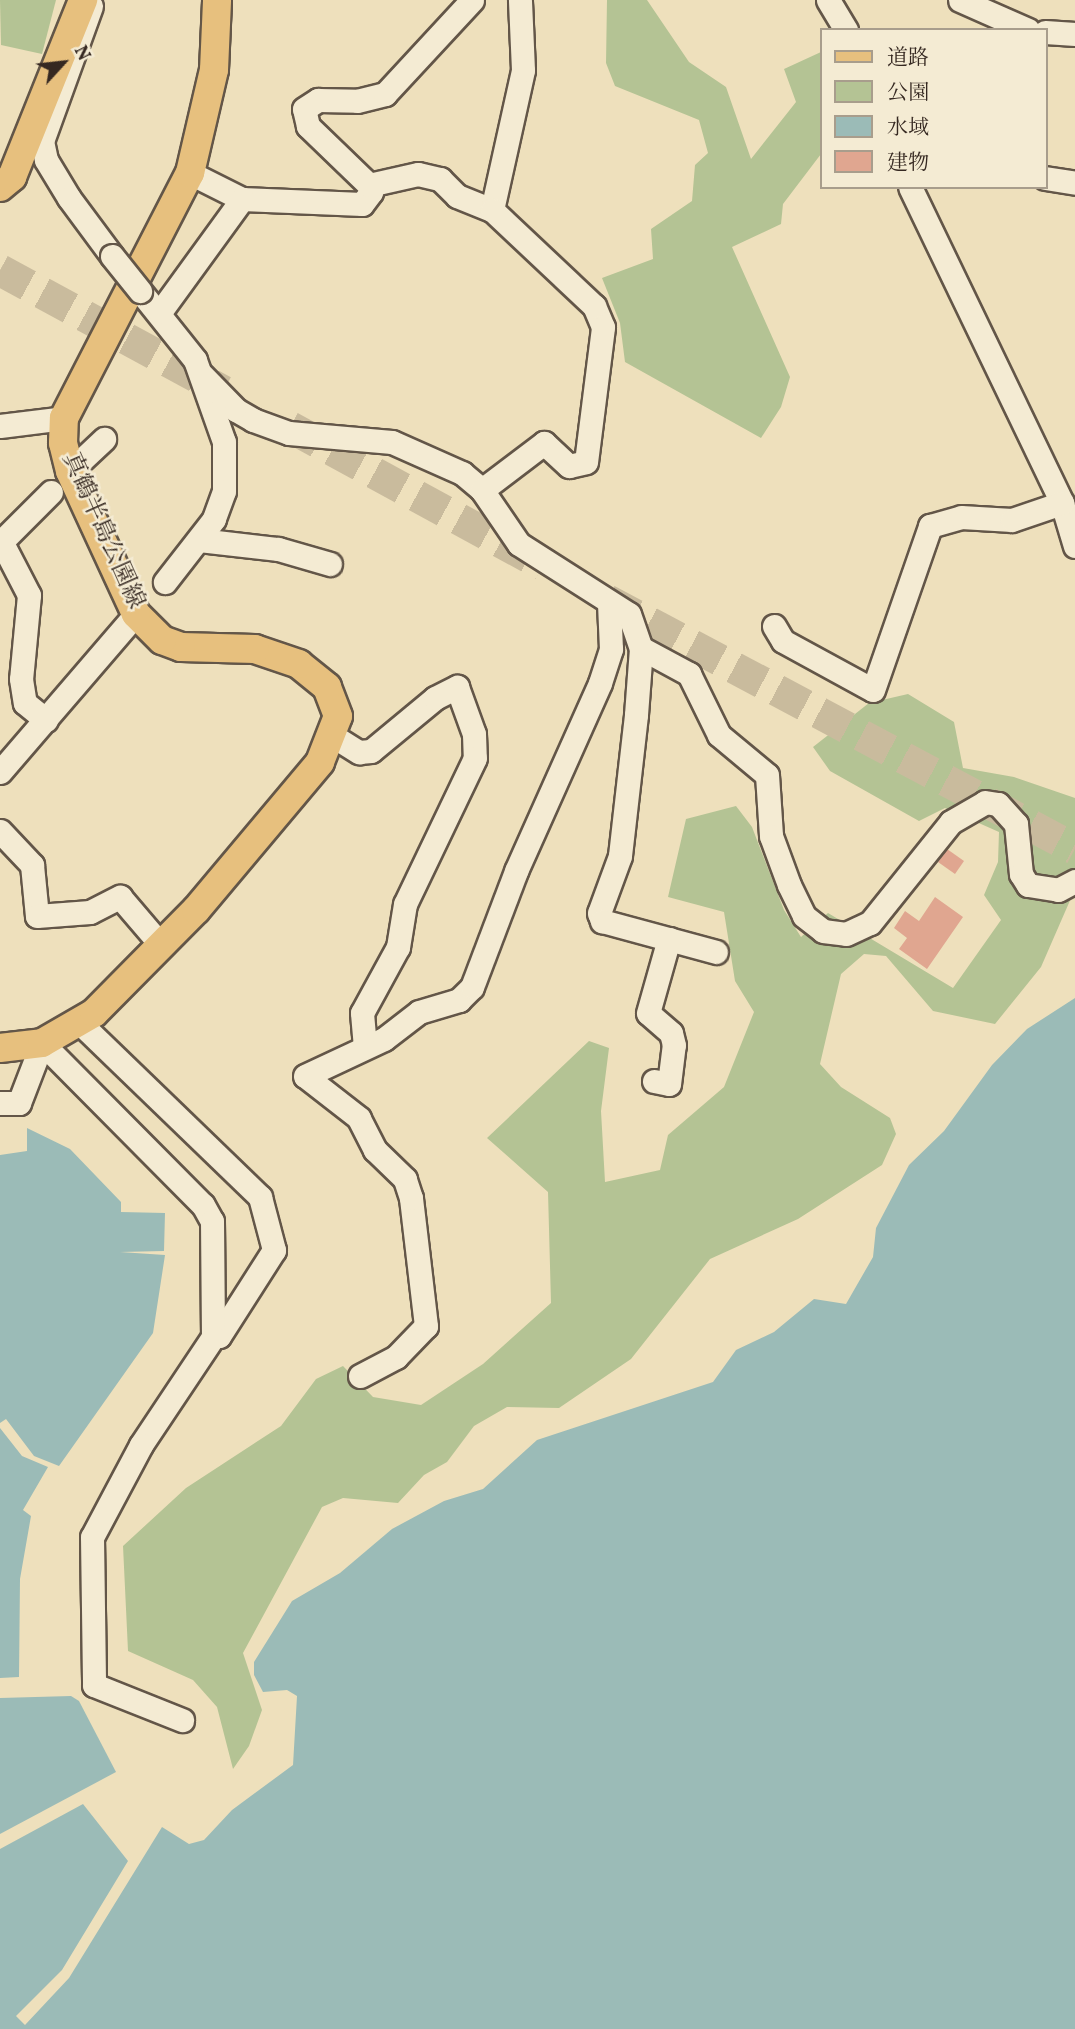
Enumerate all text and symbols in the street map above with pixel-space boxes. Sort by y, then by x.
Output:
north arrow [28,28,98,98]
legend [820,28,1047,189]
text: N [67,41,96,66]
text: 道路 [887,44,929,73]
text: 公園 [887,79,929,108]
text: 水域 [887,114,929,143]
text: 建物 [887,149,929,178]
street label: 真鶴半島公園線 [55,448,149,614]

